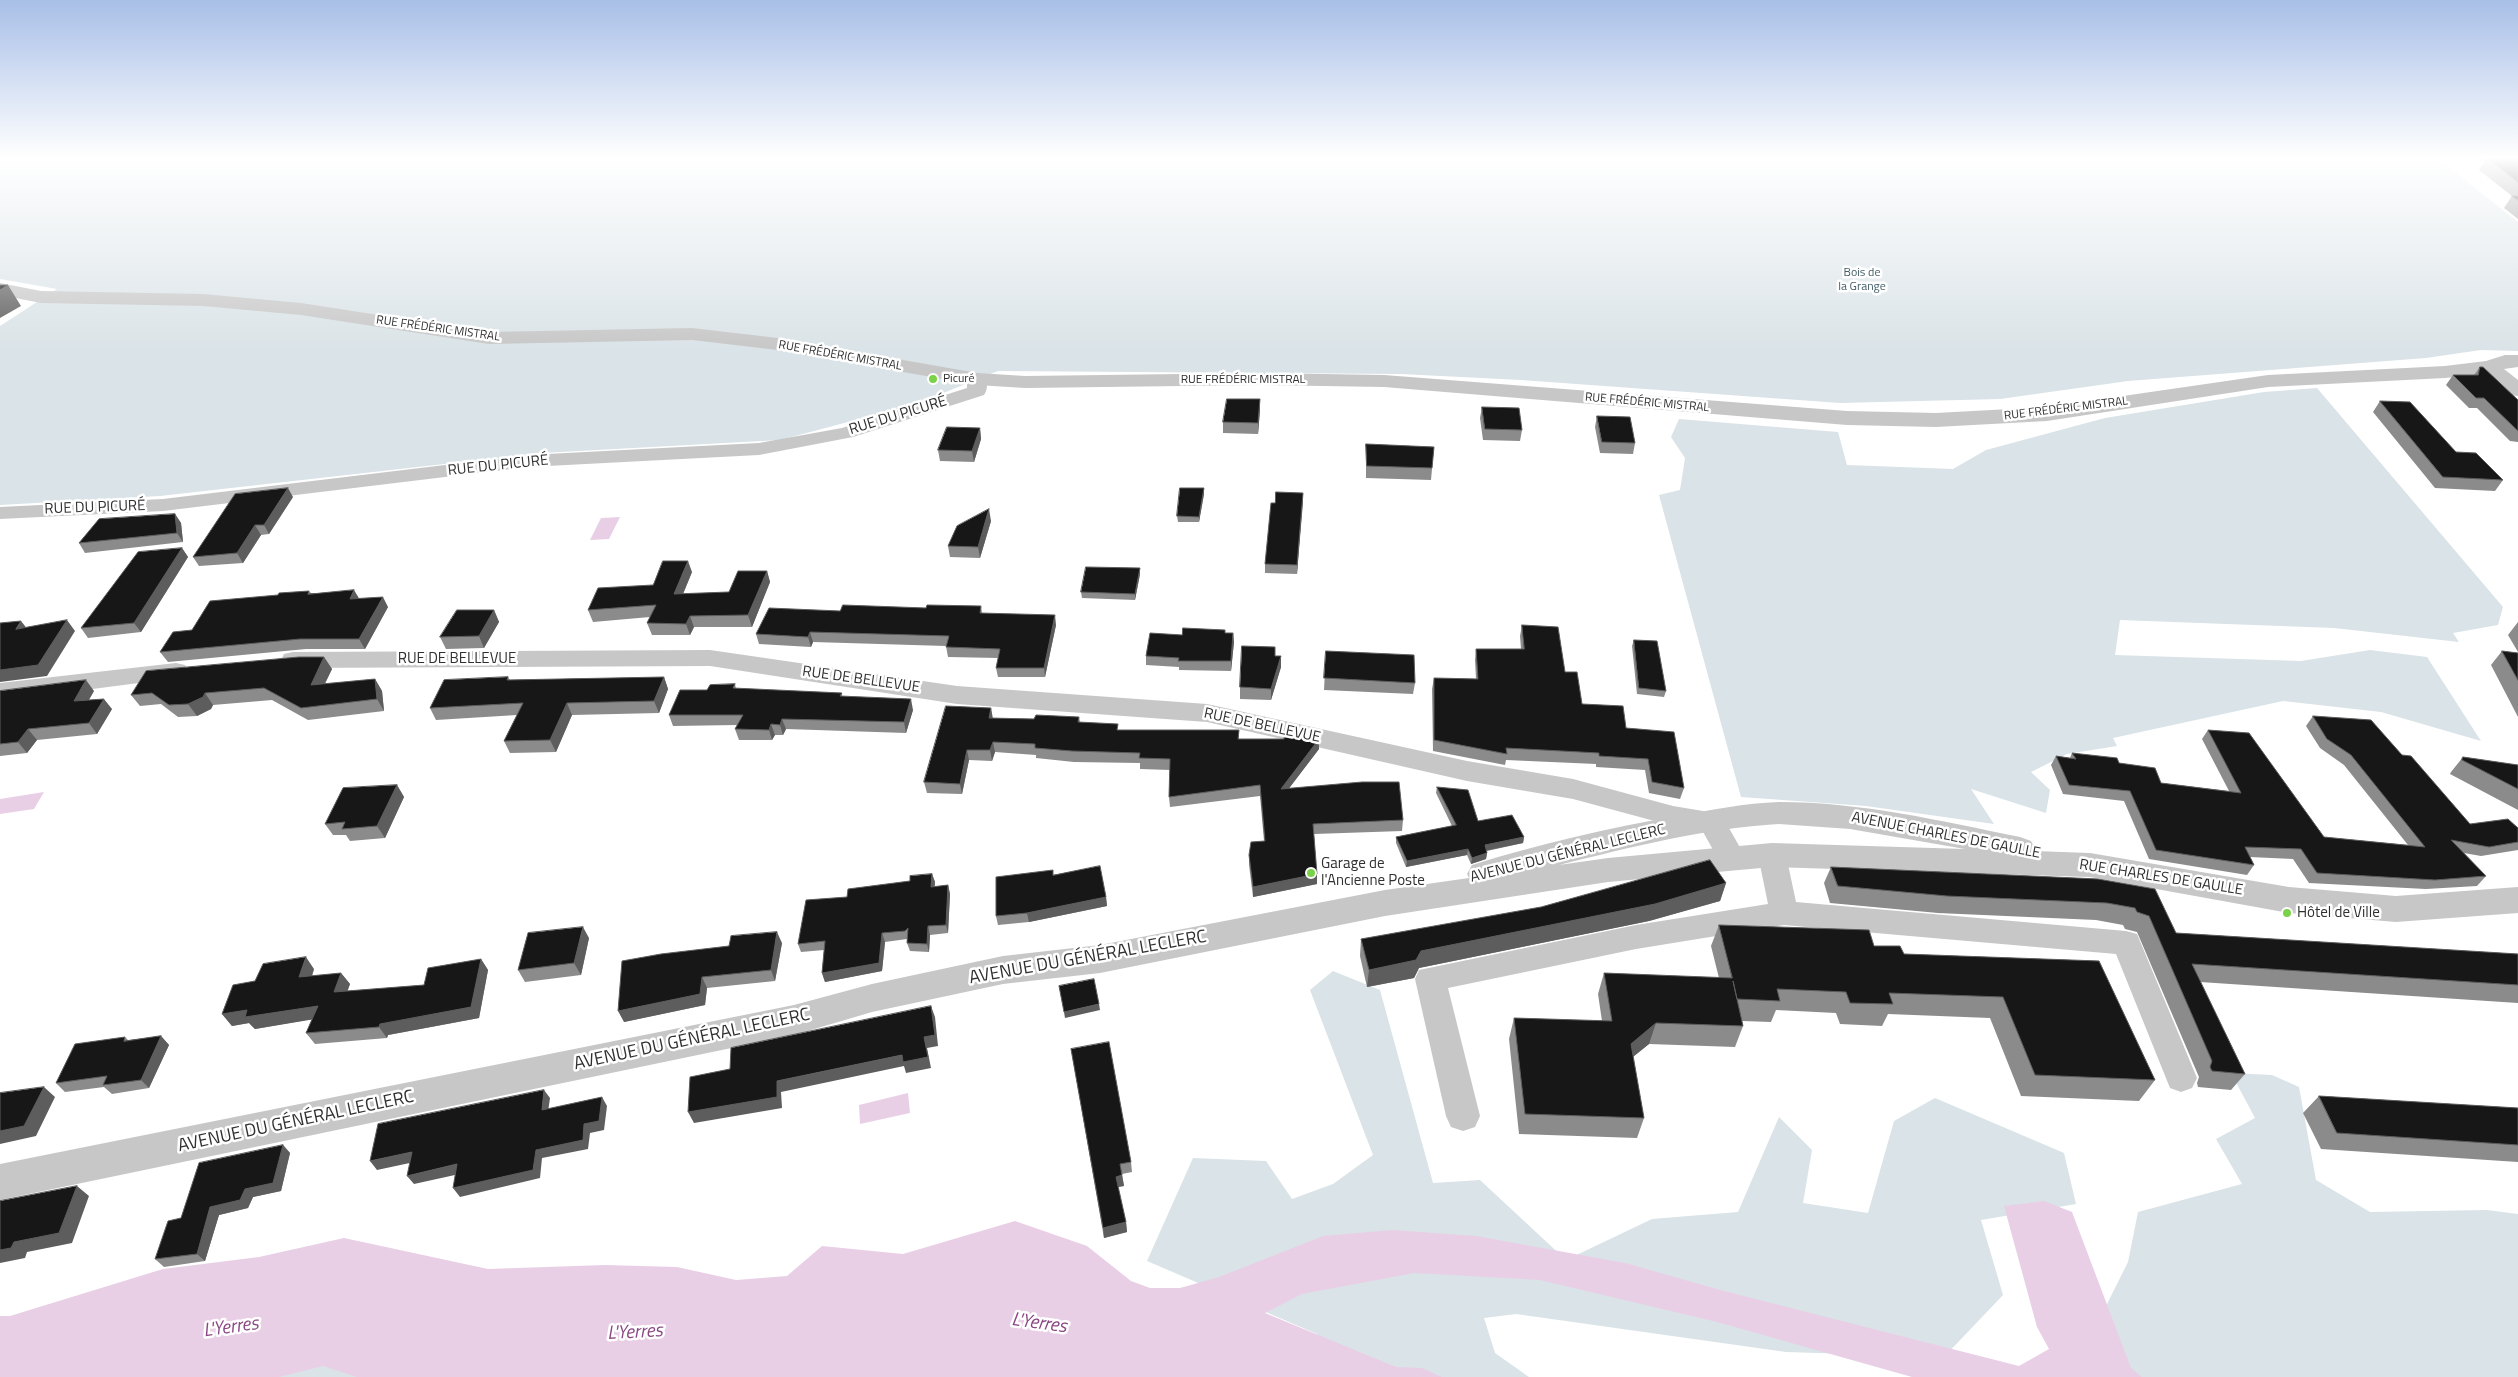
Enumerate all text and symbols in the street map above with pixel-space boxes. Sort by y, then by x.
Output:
park label: Bois de la Grange [1838,266,1886,294]
street label: RUE FRÉDÉRIC MISTRAL [375,313,501,345]
street label: RUE FRÉDÉRIC MISTRAL [777,338,903,374]
place label: Picuré [943,372,974,386]
marker: Picuré [927,373,939,385]
street label: RUE FRÉDÉRIC MISTRAL [1181,373,1305,387]
street label: RUE FRÉDÉRIC MISTRAL [1584,390,1710,416]
street label: RUE DU PICURÉ [847,393,949,439]
street label: RUE FRÉDÉRIC MISTRAL [2003,394,2129,424]
street label: RUE DU PICURÉ [447,452,549,480]
street label: RUE DU PICURÉ [44,497,146,519]
street label: RUE DE BELLEVUE [398,650,516,668]
street label: RUE DE BELLEVUE [801,663,921,697]
street label: RUE DE BELLEVUE [1202,705,1322,747]
street label: AVENUE CHARLES DE GAULLE [1850,809,2042,863]
street label: AVENUE DU GÉNÉRAL LECLERC [1469,821,1667,887]
place label: Garage de l'Ancienne Poste [1321,855,1425,890]
street label: RUE CHARLES DE GAULLE [2078,856,2244,900]
marker: Garage de l'Ancienne Poste [1305,867,1317,879]
place label: Hôtel de Ville [2297,904,2380,922]
marker: Hôtel de Ville [2281,907,2293,919]
street label: AVENUE DU GÉNÉRAL LECLERC [968,926,1208,990]
street label: AVENUE DU GÉNÉRAL LECLERC [572,1004,812,1076]
street label: AVENUE DU GÉNÉRAL LECLERC [176,1086,416,1158]
water label: L'Yerres [1010,1309,1068,1339]
water label: L'Yerres [202,1313,260,1343]
water label: L'Yerres [607,1320,663,1346]

